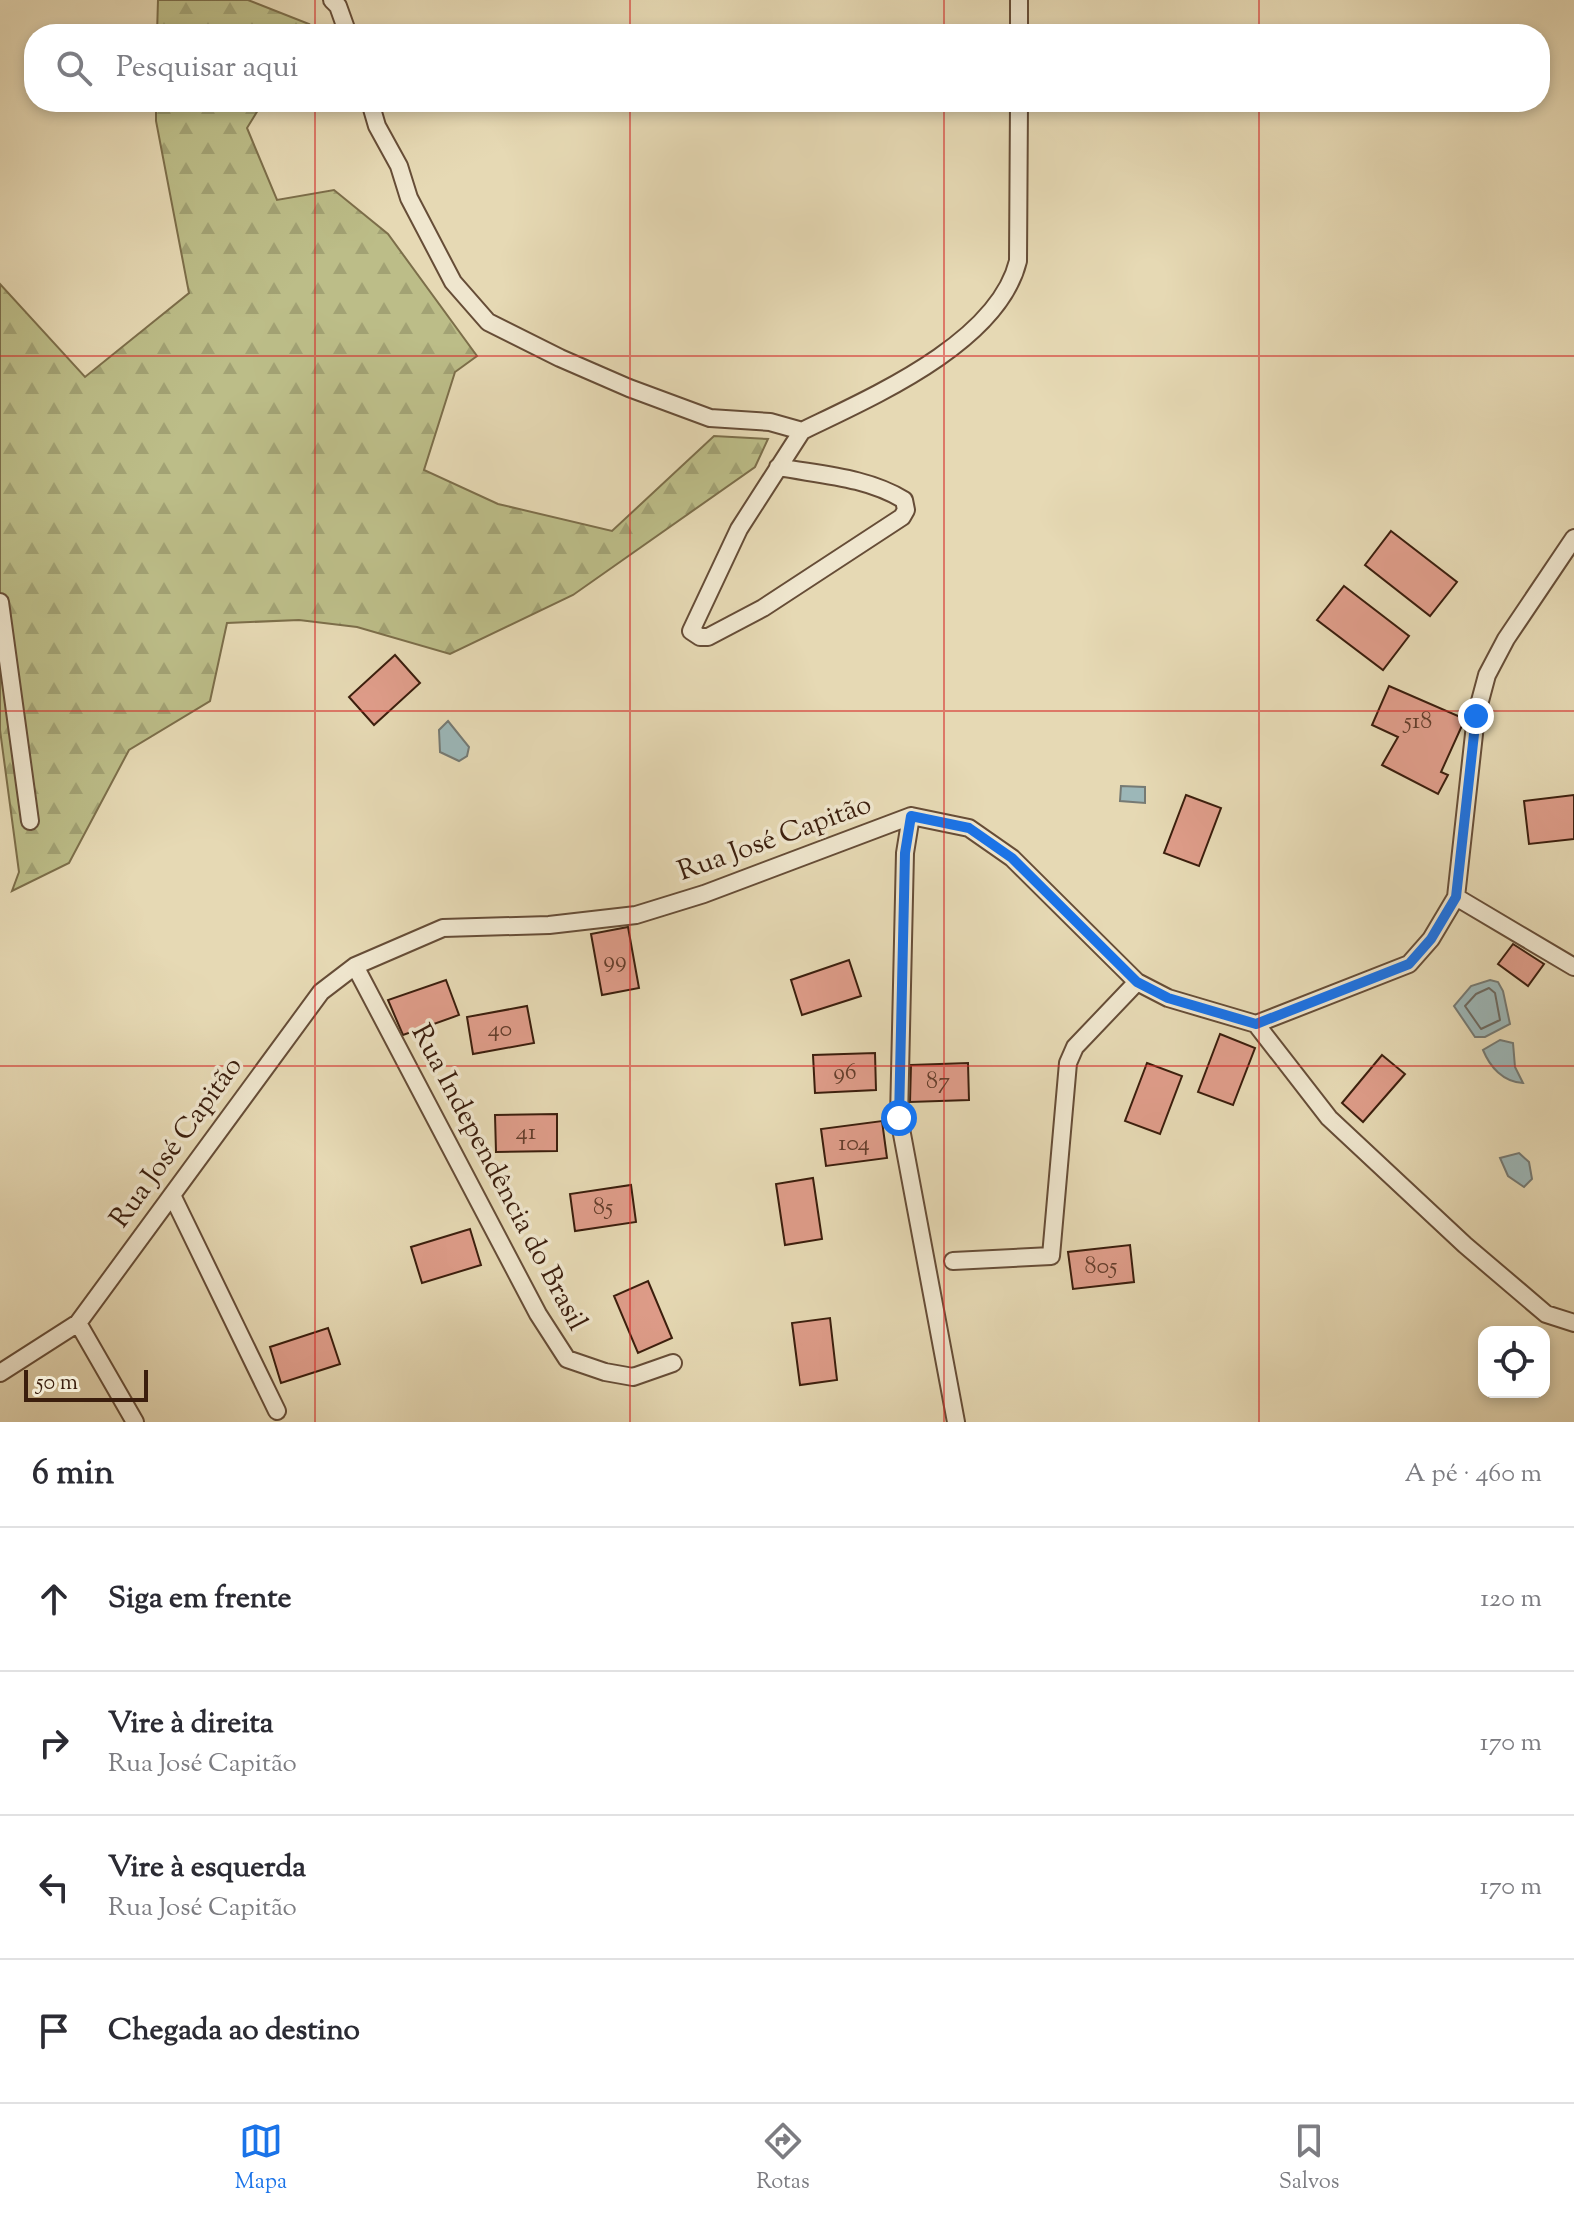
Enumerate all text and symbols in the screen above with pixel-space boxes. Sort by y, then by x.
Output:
search box [24,24,1550,112]
icon: search [52,46,96,90]
text: Pesquisar aqui [116,47,298,90]
route end [1458,698,1494,734]
house number: 518 [1402,705,1432,739]
street label: Rua José Capitão [673,785,877,893]
house number: 99 [603,944,627,978]
house number: 40 [488,1013,512,1047]
street label: Rua Independência do Brasil [400,1018,596,1338]
street label: Rua José Capitão [101,1049,253,1237]
house number: 96 [833,1056,857,1090]
house number: 87 [926,1065,950,1099]
route start [881,1100,917,1136]
house number: 41 [516,1116,536,1150]
house number: 104 [838,1127,870,1161]
house number: 85 [593,1191,613,1225]
house number: 805 [1085,1250,1117,1284]
map controls [1478,1326,1550,1398]
button: locate [1478,1326,1550,1398]
scale bar [24,1366,148,1402]
text: 50 m [36,1368,78,1400]
text: 6 min [32,1450,114,1499]
text: A pé · 460 m [1405,1456,1542,1493]
icon: ahead [32,1577,76,1621]
text: Siga em frente [108,1578,292,1621]
text: 120 m [1480,1581,1542,1618]
text: Vire à direita [108,1703,274,1746]
icon: right [32,1721,76,1765]
text: 170 m [1480,1725,1542,1762]
text: Rua José Capitão [108,1746,297,1783]
text: Vire à esquerda [108,1847,306,1890]
icon: left [32,1865,76,1909]
text: 170 m [1480,1869,1542,1906]
text: Rua José Capitão [108,1890,297,1927]
icon: arrive [32,2009,76,2053]
text: Chegada ao destino [108,2010,360,2053]
tab: Mapa [235,2119,287,2199]
tab: Rotas [756,2119,810,2199]
tab: Salvos [1279,2119,1339,2199]

